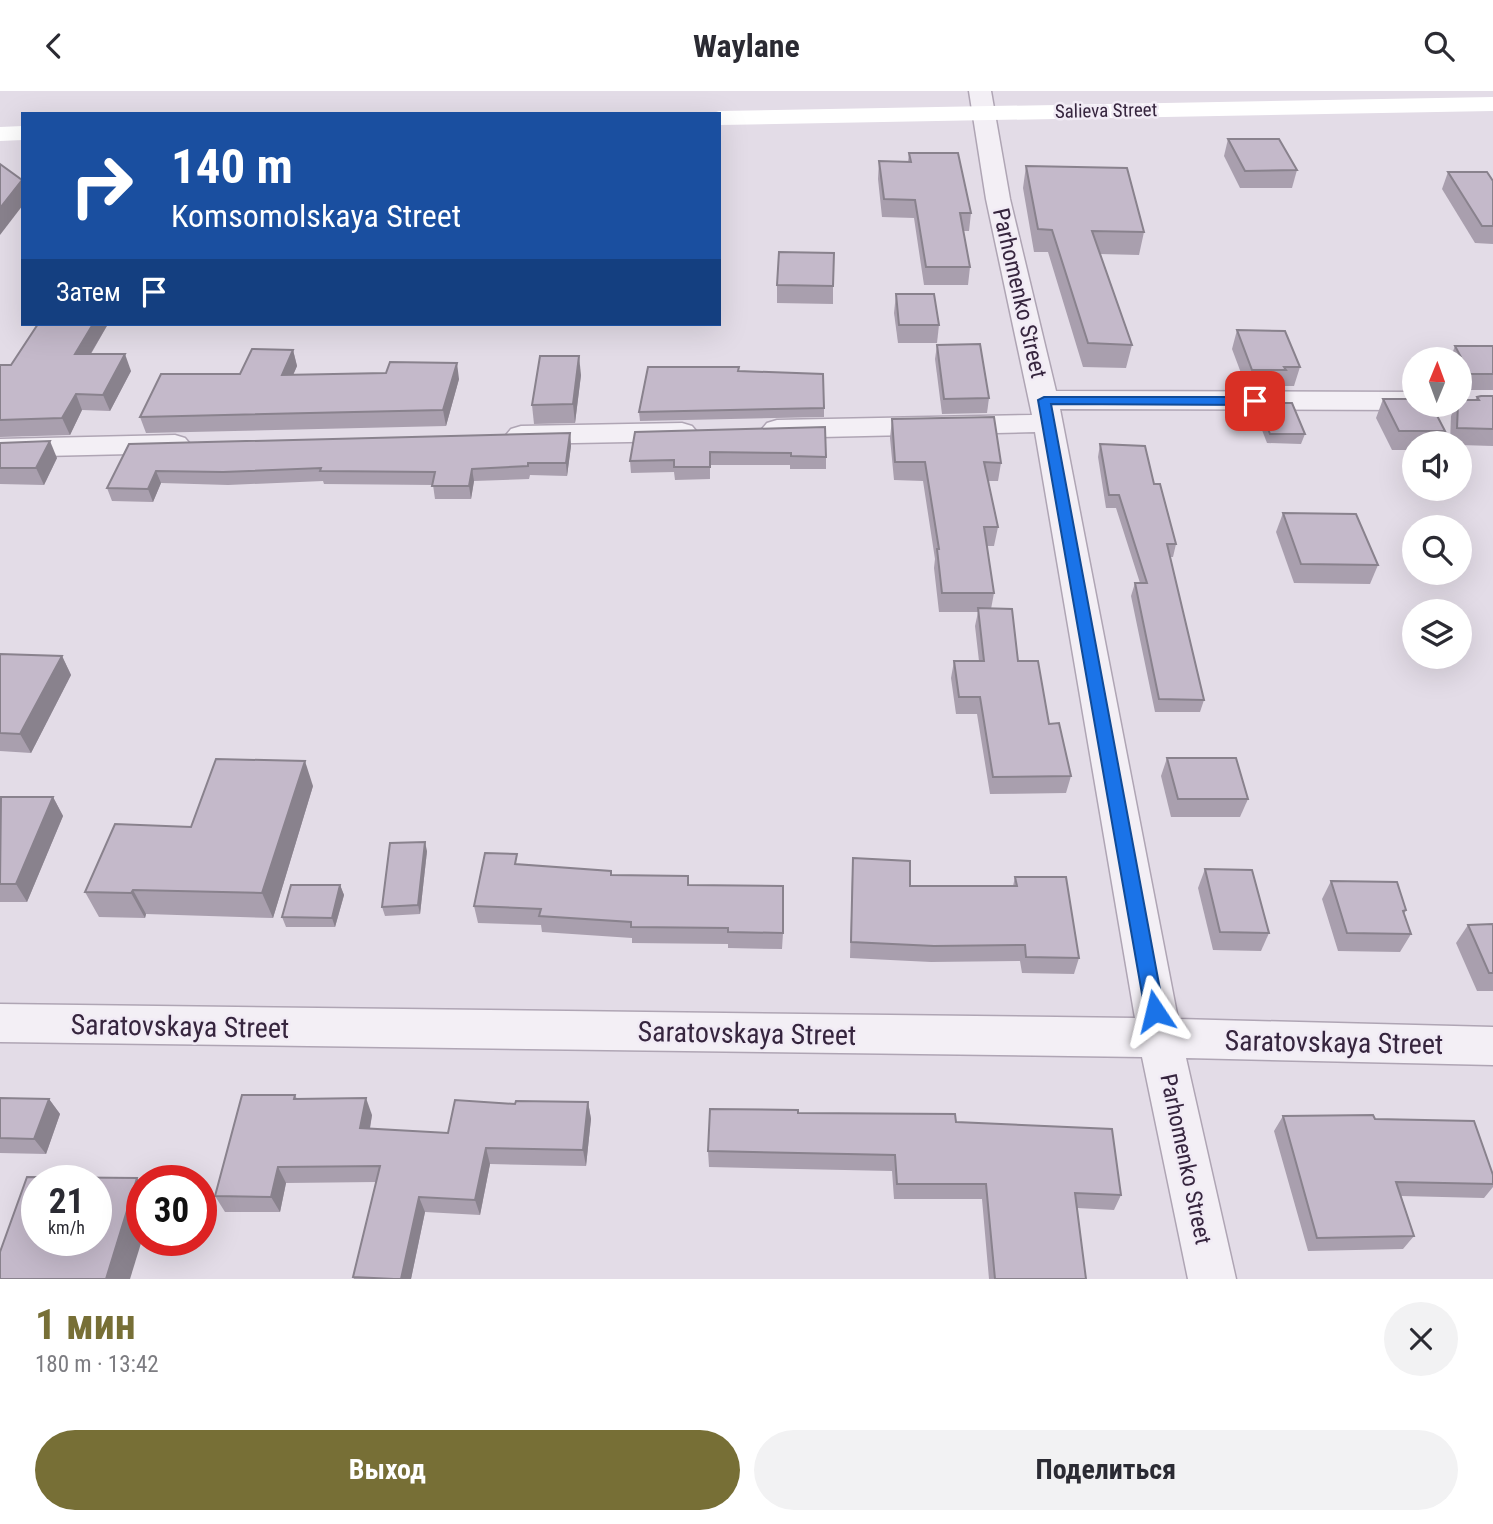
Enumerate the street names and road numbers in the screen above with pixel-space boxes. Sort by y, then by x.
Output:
street label: Salieva Street [1055,98,1157,123]
street label: Parhomenko Street [987,205,1052,381]
street label: Saratovskaya Street [70,1008,290,1045]
street label: Saratovskaya Street [637,1015,857,1052]
street label: Saratovskaya Street [1224,1024,1444,1061]
street label: Parhomenko Street [1154,1071,1217,1247]

